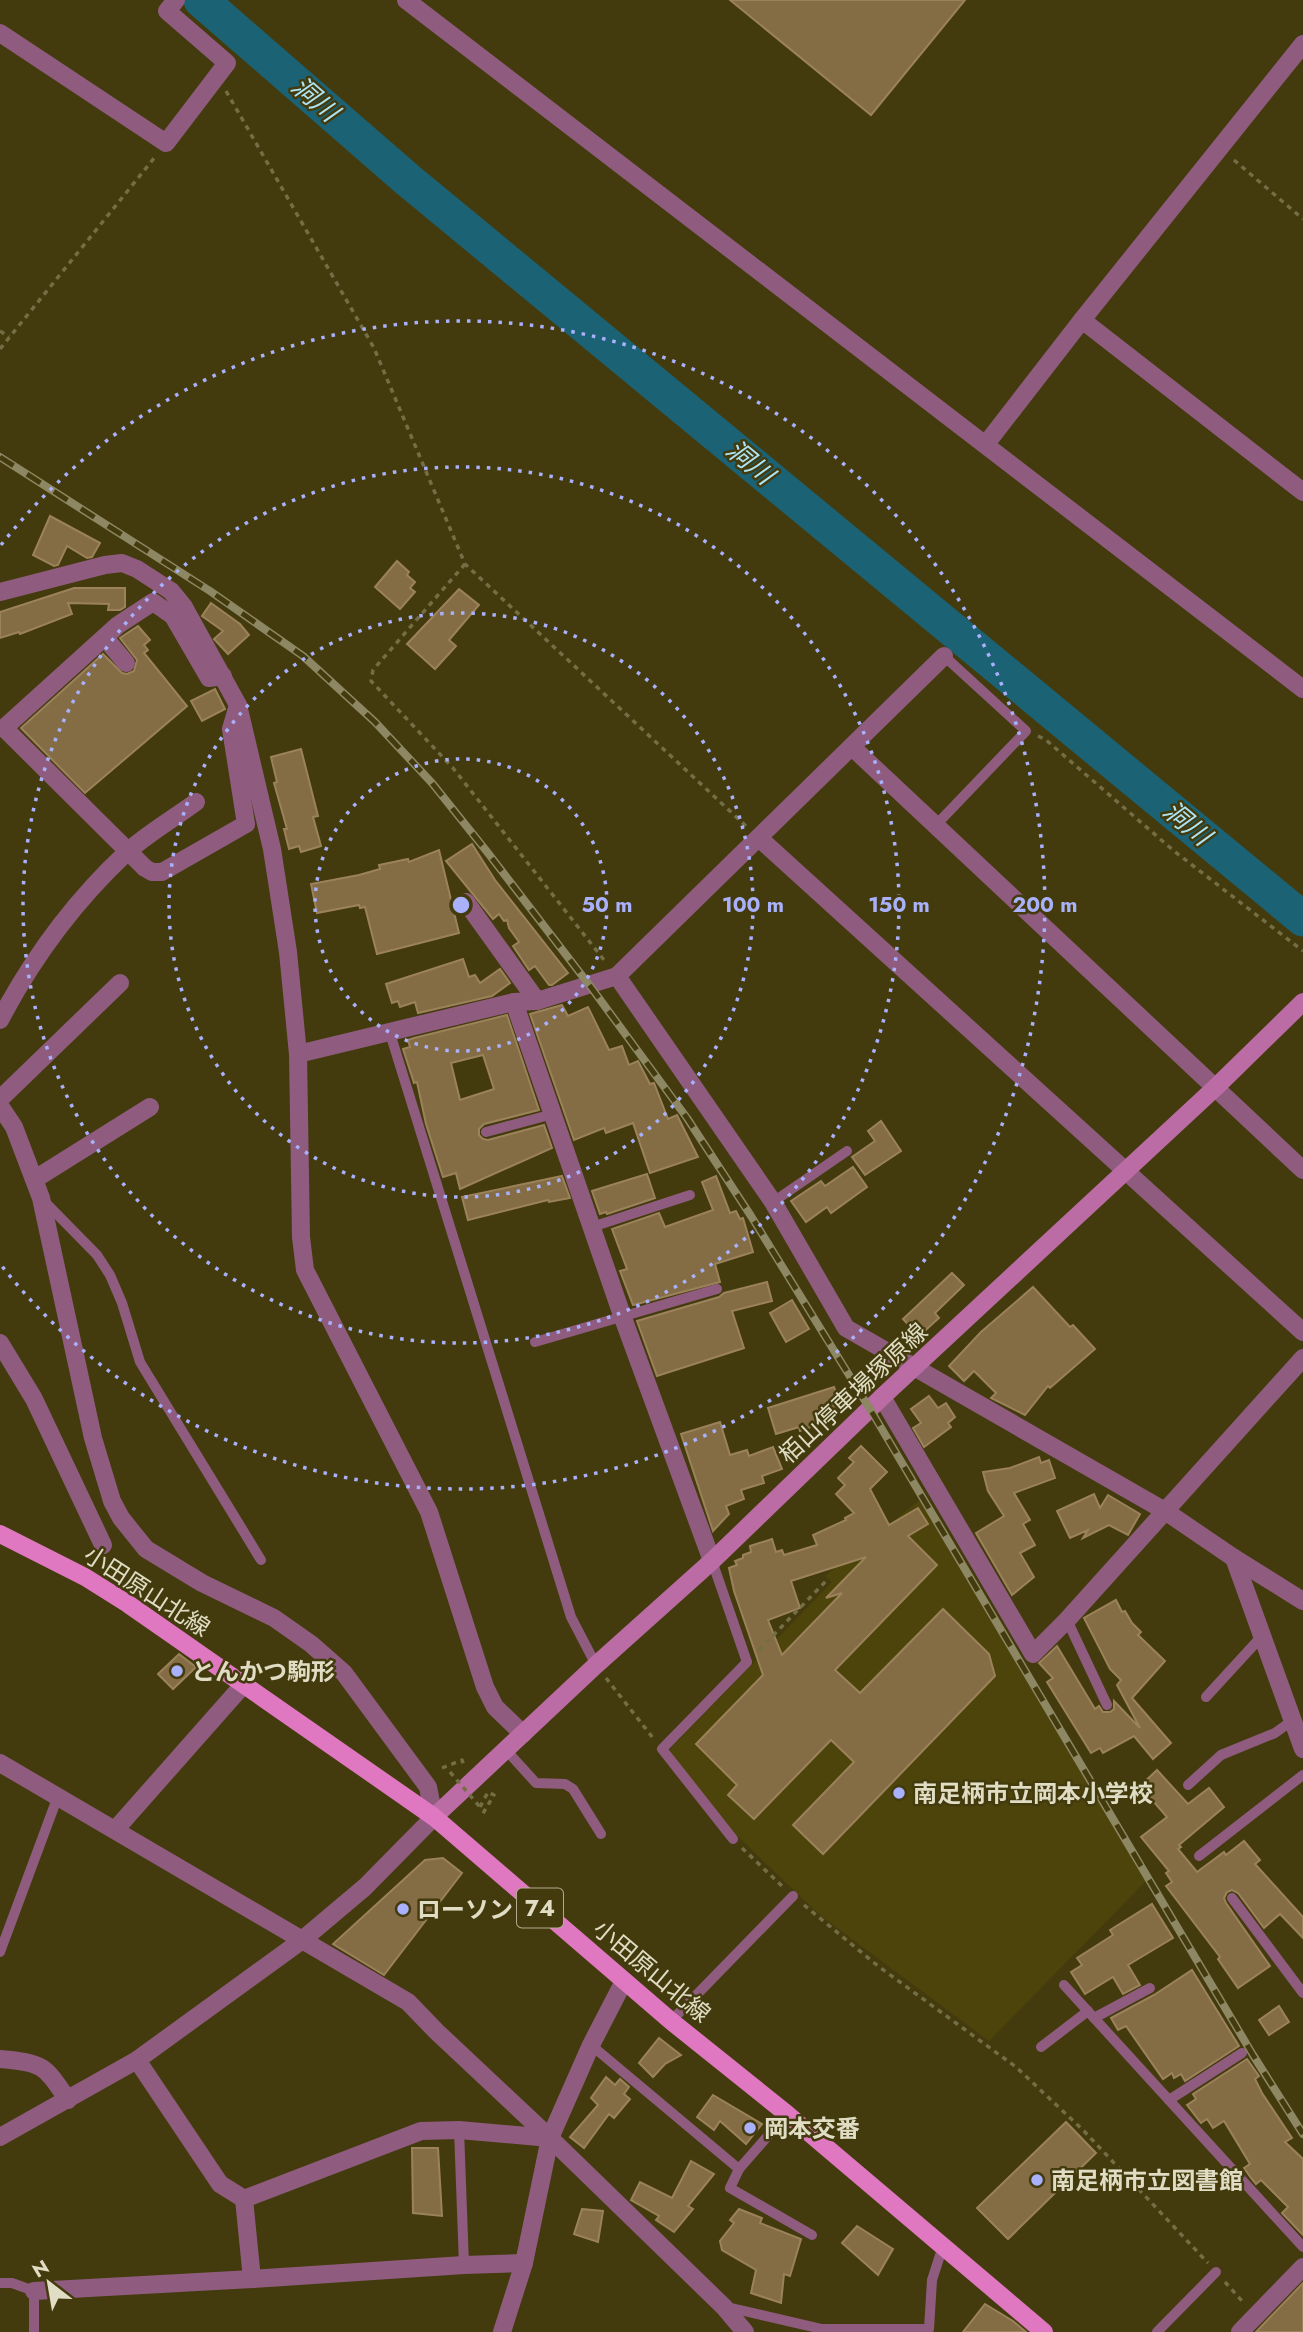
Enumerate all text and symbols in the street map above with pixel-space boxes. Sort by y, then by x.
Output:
water label: 洞川 [283,68,349,132]
water label: 洞川 [718,431,784,495]
water label: 洞川 [1155,792,1221,856]
text: 50 m [582,890,632,920]
text: 100 m [722,890,784,920]
text: 150 m [868,890,930,920]
text: 200 m [1012,890,1078,920]
centre of rings [449,893,473,917]
street label: 栢山停車場塚原線 [771,1315,935,1471]
street label: 小田原山北線 [77,1537,217,1645]
place label: とんかつ駒形 [191,1654,335,1689]
marker: とんかつ駒形 [169,1663,185,1679]
place label: 南足柄市立岡本小学校 [913,1776,1153,1811]
marker: 南足柄市立岡本小学校 [891,1785,907,1801]
road number: 74 [517,1888,563,1927]
place label: ローソン [417,1892,513,1927]
marker: ローソン [395,1901,411,1917]
street label: 小田原山北線 [586,1911,718,2031]
place label: 岡本交番 [764,2111,860,2146]
marker: 岡本交番 [742,2120,758,2136]
place label: 南足柄市立図書館 [1051,2163,1243,2198]
marker: 南足柄市立図書館 [1029,2172,1045,2188]
north arrow [14,2248,84,2318]
text: N [27,2253,54,2284]

